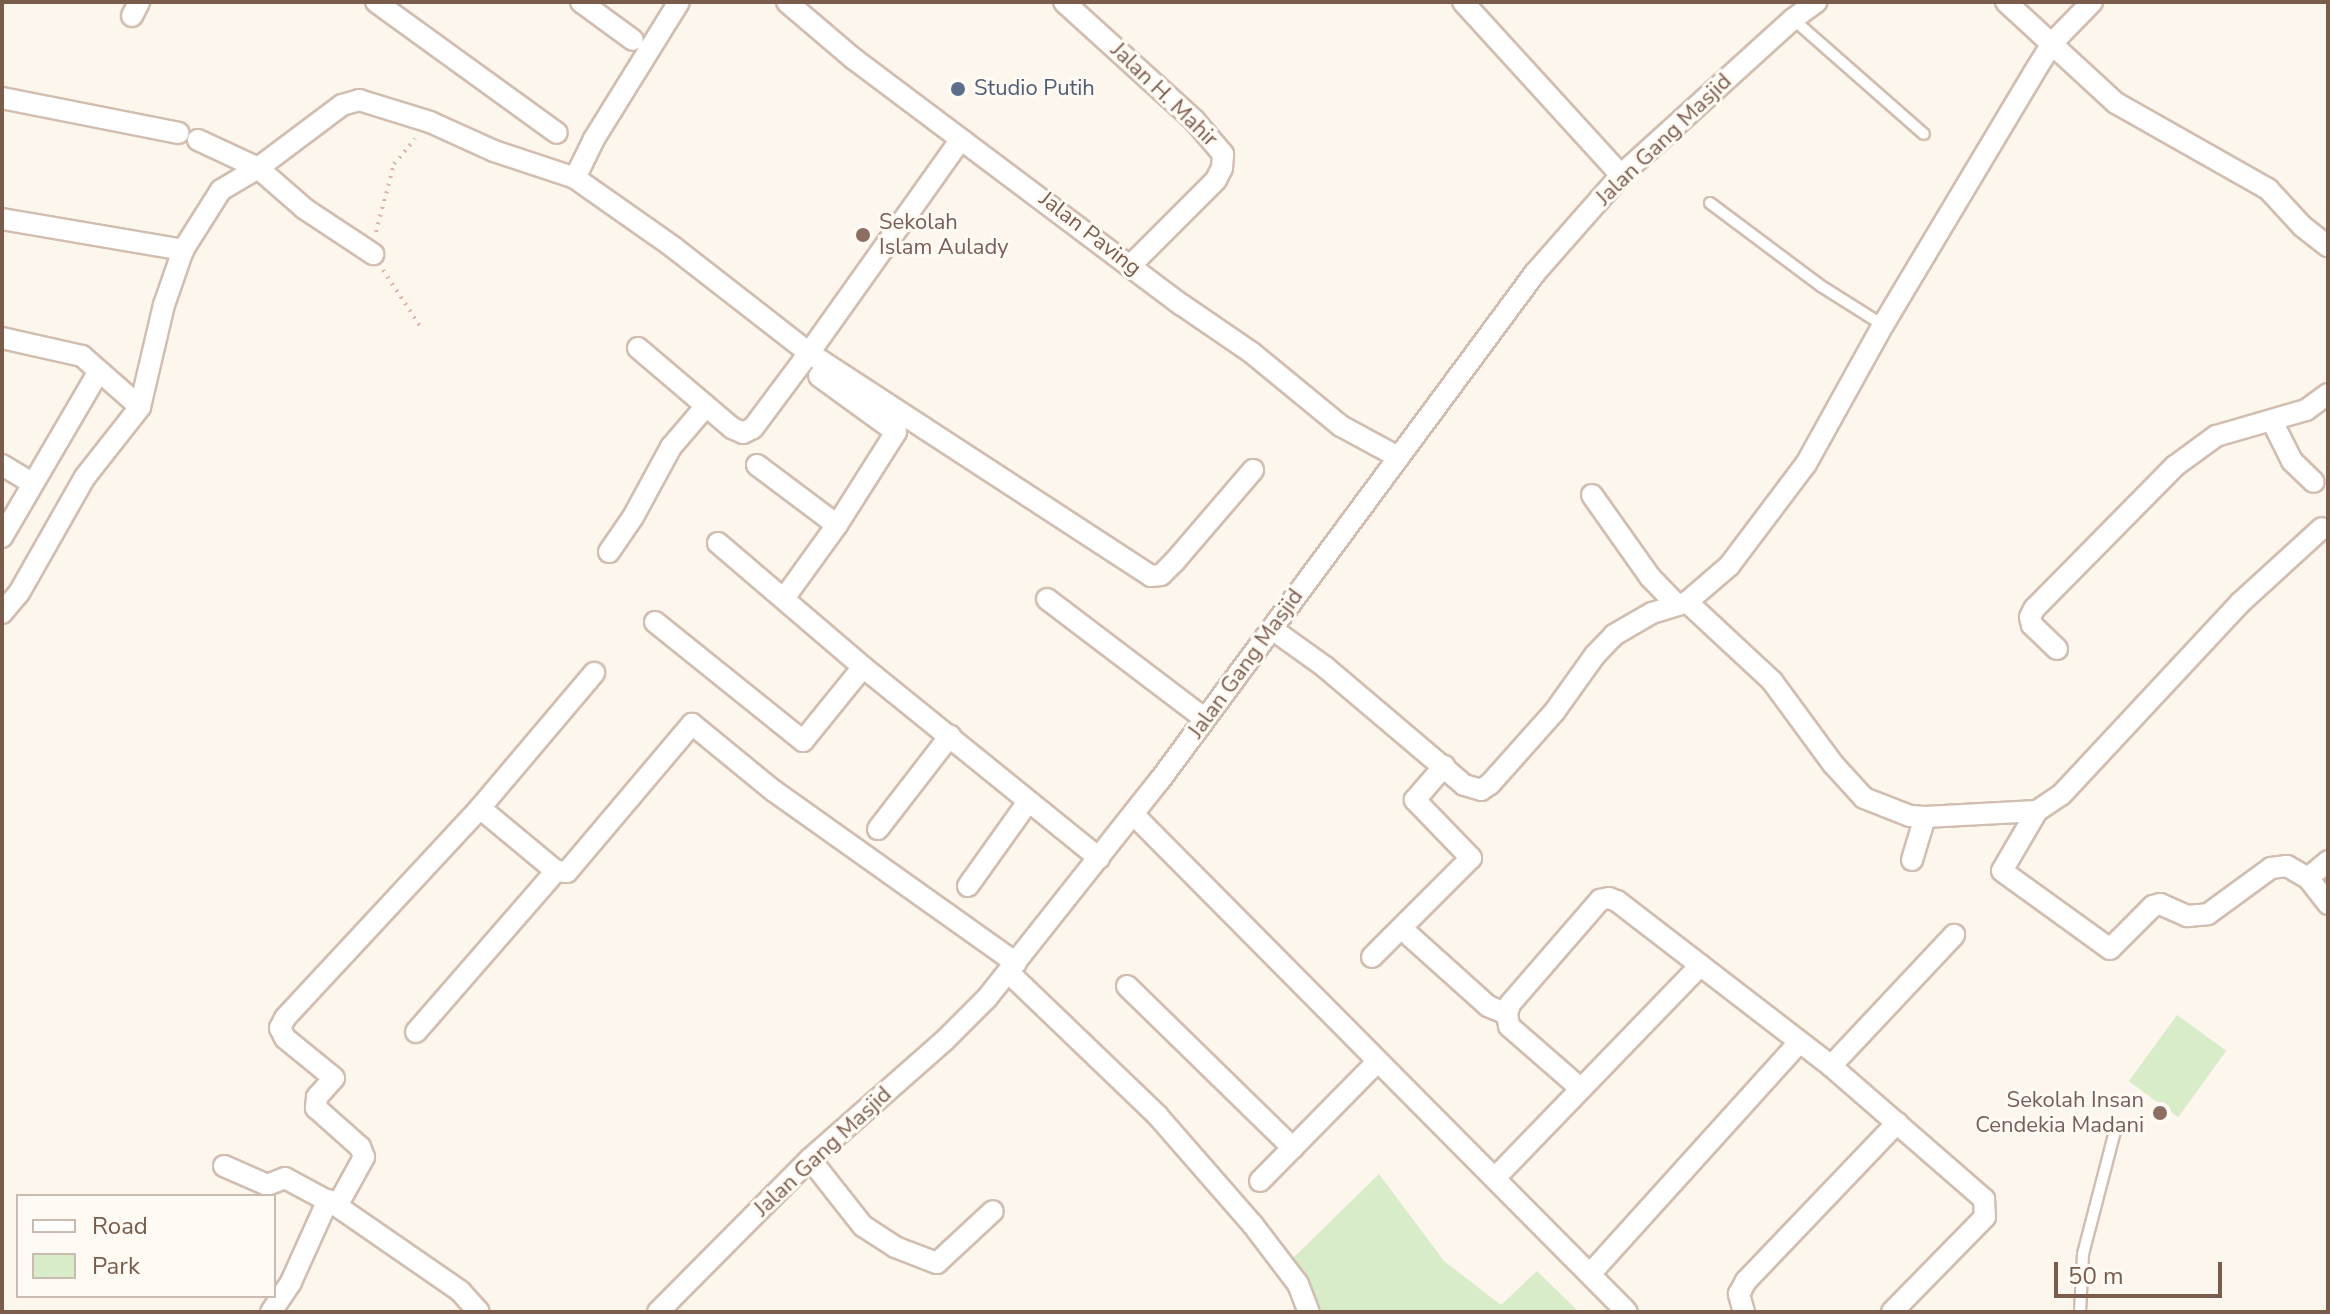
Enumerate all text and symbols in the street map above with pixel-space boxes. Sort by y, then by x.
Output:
street label: Jalan H. Mahir [1105,37,1223,153]
street label: Jalan Gang Masjid [1591,69,1737,211]
place label: Studio Putih [974,76,1095,102]
marker: Studio Putih [949,80,967,98]
street label: Jalan Paving [1034,186,1146,282]
place label: Sekolah Islam Aulady [879,209,1009,260]
marker: Sekolah Islam Aulady [854,226,872,244]
street label: Jalan Gang Masjid [1183,584,1309,744]
street label: Jalan Gang Masjid [749,1082,897,1222]
place label: Sekolah Insan Cendekia Madani [1975,1087,2144,1138]
marker: Sekolah Insan Cendekia Madani [2151,1104,2169,1122]
legend [16,1194,276,1298]
text: Road [92,1210,148,1242]
scale bar [2058,1246,2226,1296]
text: Park [92,1250,140,1282]
text: 50 m [2068,1260,2124,1292]

